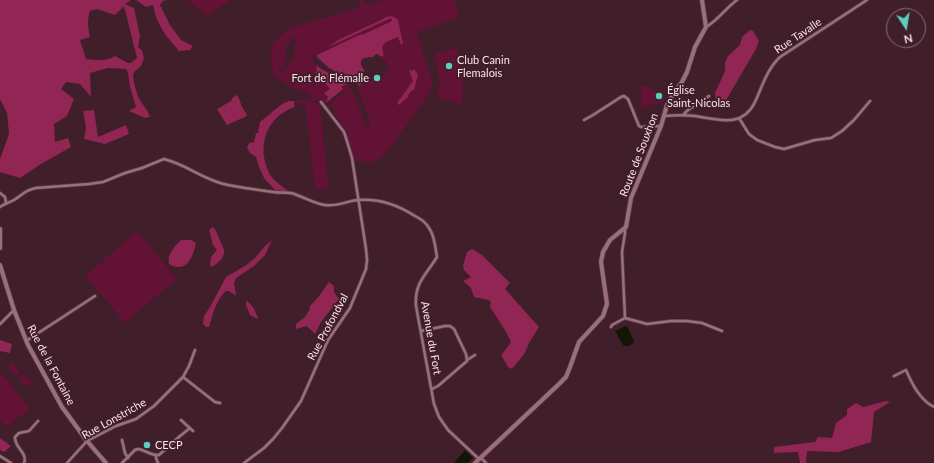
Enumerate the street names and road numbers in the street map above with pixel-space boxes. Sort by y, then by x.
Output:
street label: Rue Tavalle [772,15,824,57]
street label: Route de Souxhon [617,111,661,199]
street label: Rue Profondval [305,291,351,363]
street label: Avenue du Fort [418,300,444,376]
street label: Rue de la Fontaine [24,323,78,407]
street label: Rue Lonstriche [79,396,149,442]

